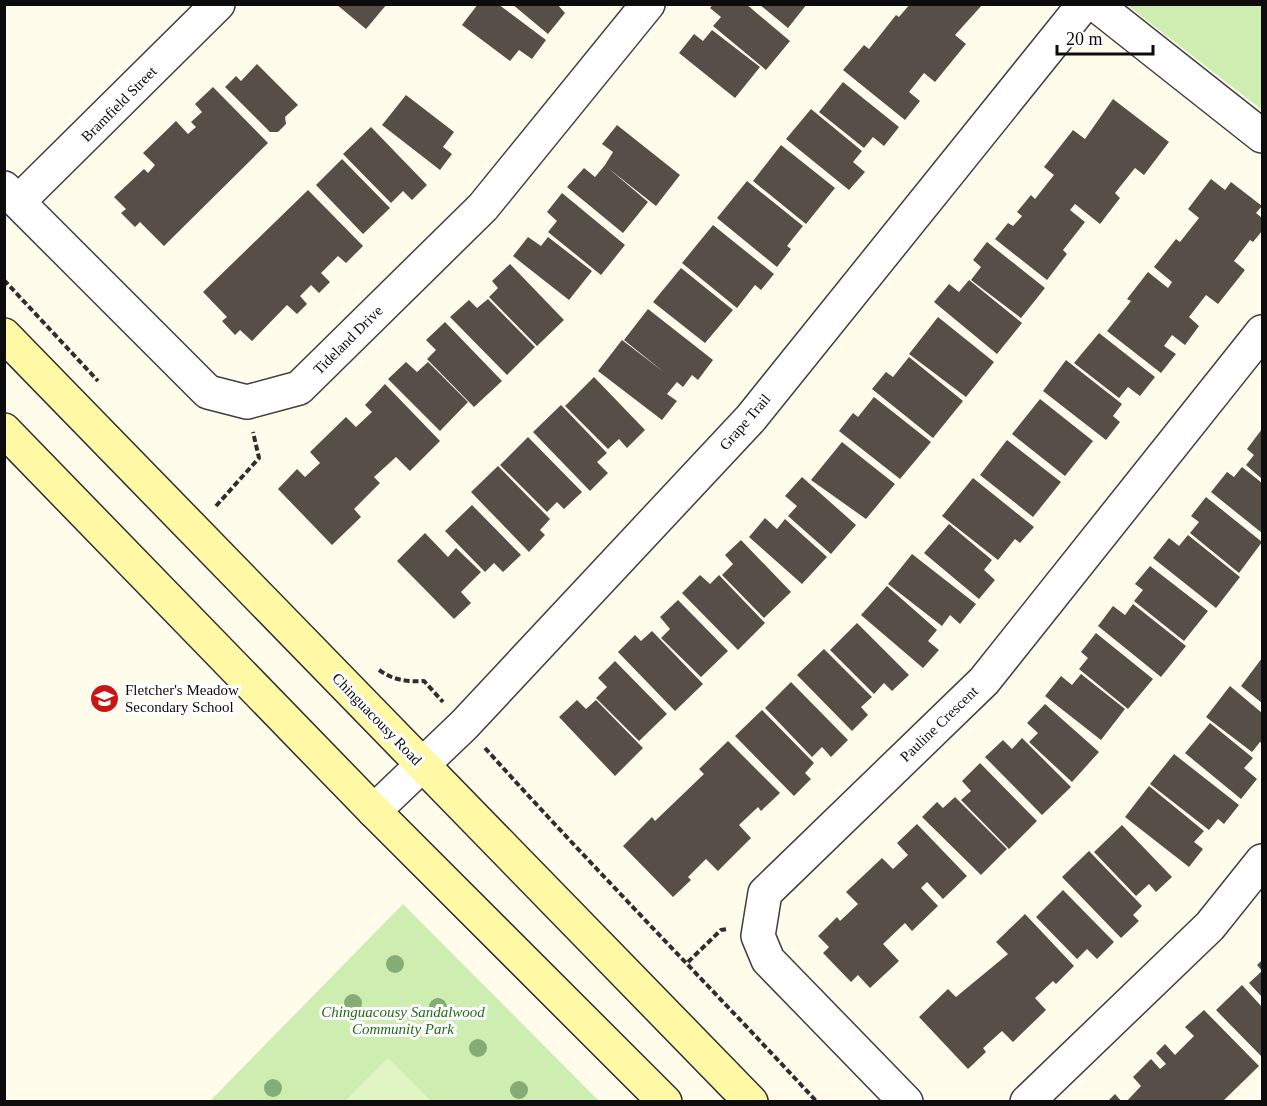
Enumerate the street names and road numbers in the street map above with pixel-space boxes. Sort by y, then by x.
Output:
street label: Bramfield Street [78,63,160,145]
street label: Tideland Drive [310,302,386,378]
street label: Grape Trail [716,391,774,453]
street label: Chinguacousy Road [329,670,425,769]
street label: Pauline Crescent [897,683,982,765]

